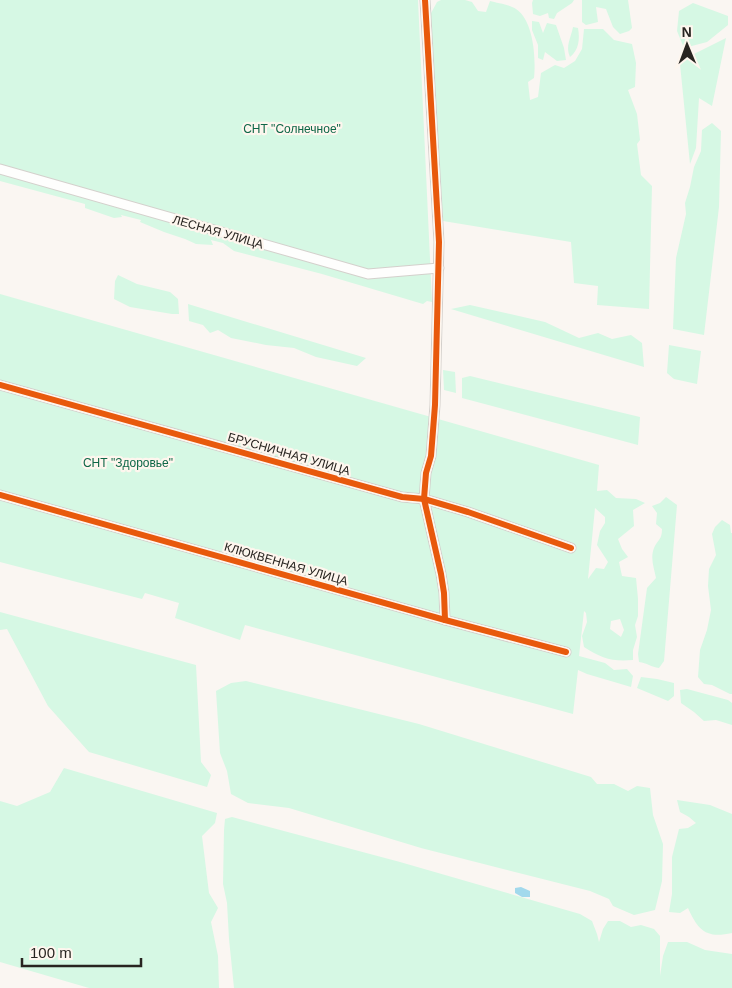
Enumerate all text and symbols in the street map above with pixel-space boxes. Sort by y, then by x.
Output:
north arrow [662,20,712,70]
text: N [682,24,692,40]
park label: СНТ "Солнечное" [243,122,341,136]
street label: ЛЕСНАЯ УЛИЦА [171,212,265,252]
street label: БРУСНИЧНАЯ УЛИЦА [226,430,352,478]
park label: СНТ "Здоровье" [83,456,173,470]
street label: КЛЮКВЕННАЯ УЛИЦА [223,540,349,588]
scale bar [22,936,141,968]
text: 100 m [30,944,72,961]

